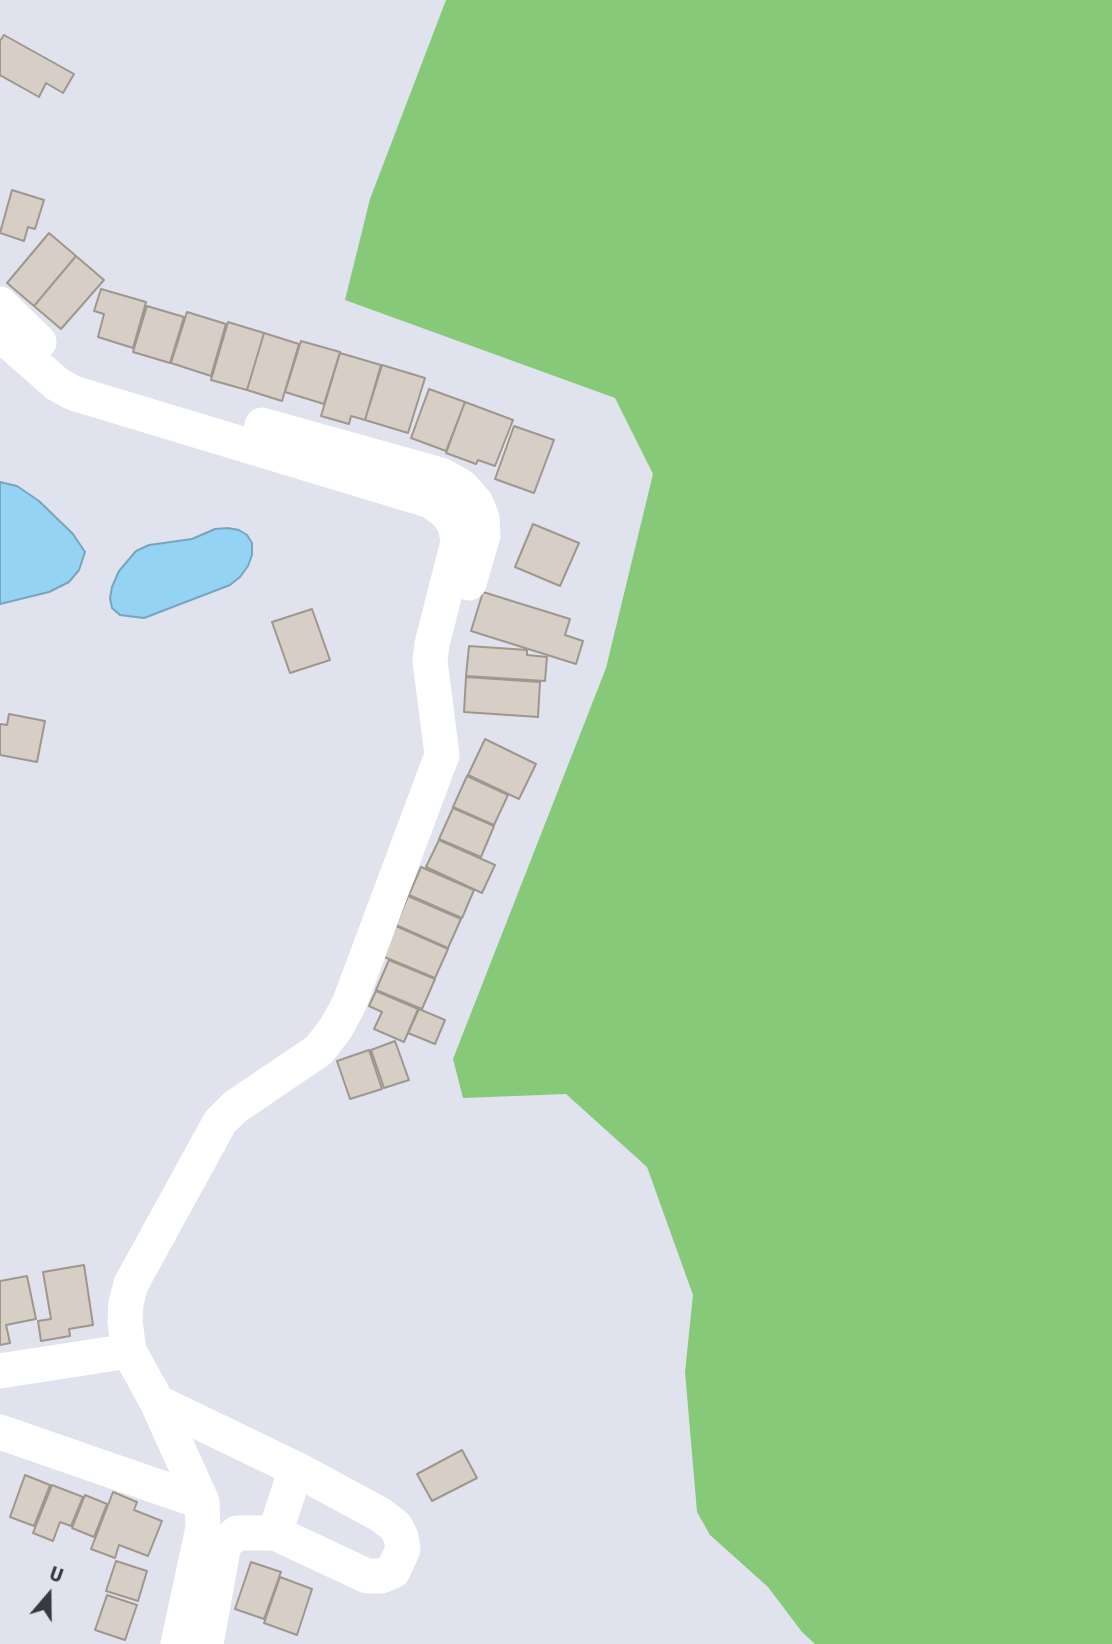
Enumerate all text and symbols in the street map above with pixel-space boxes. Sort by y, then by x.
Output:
north arrow [14,1560,84,1630]
text: U [47,1562,66,1588]

